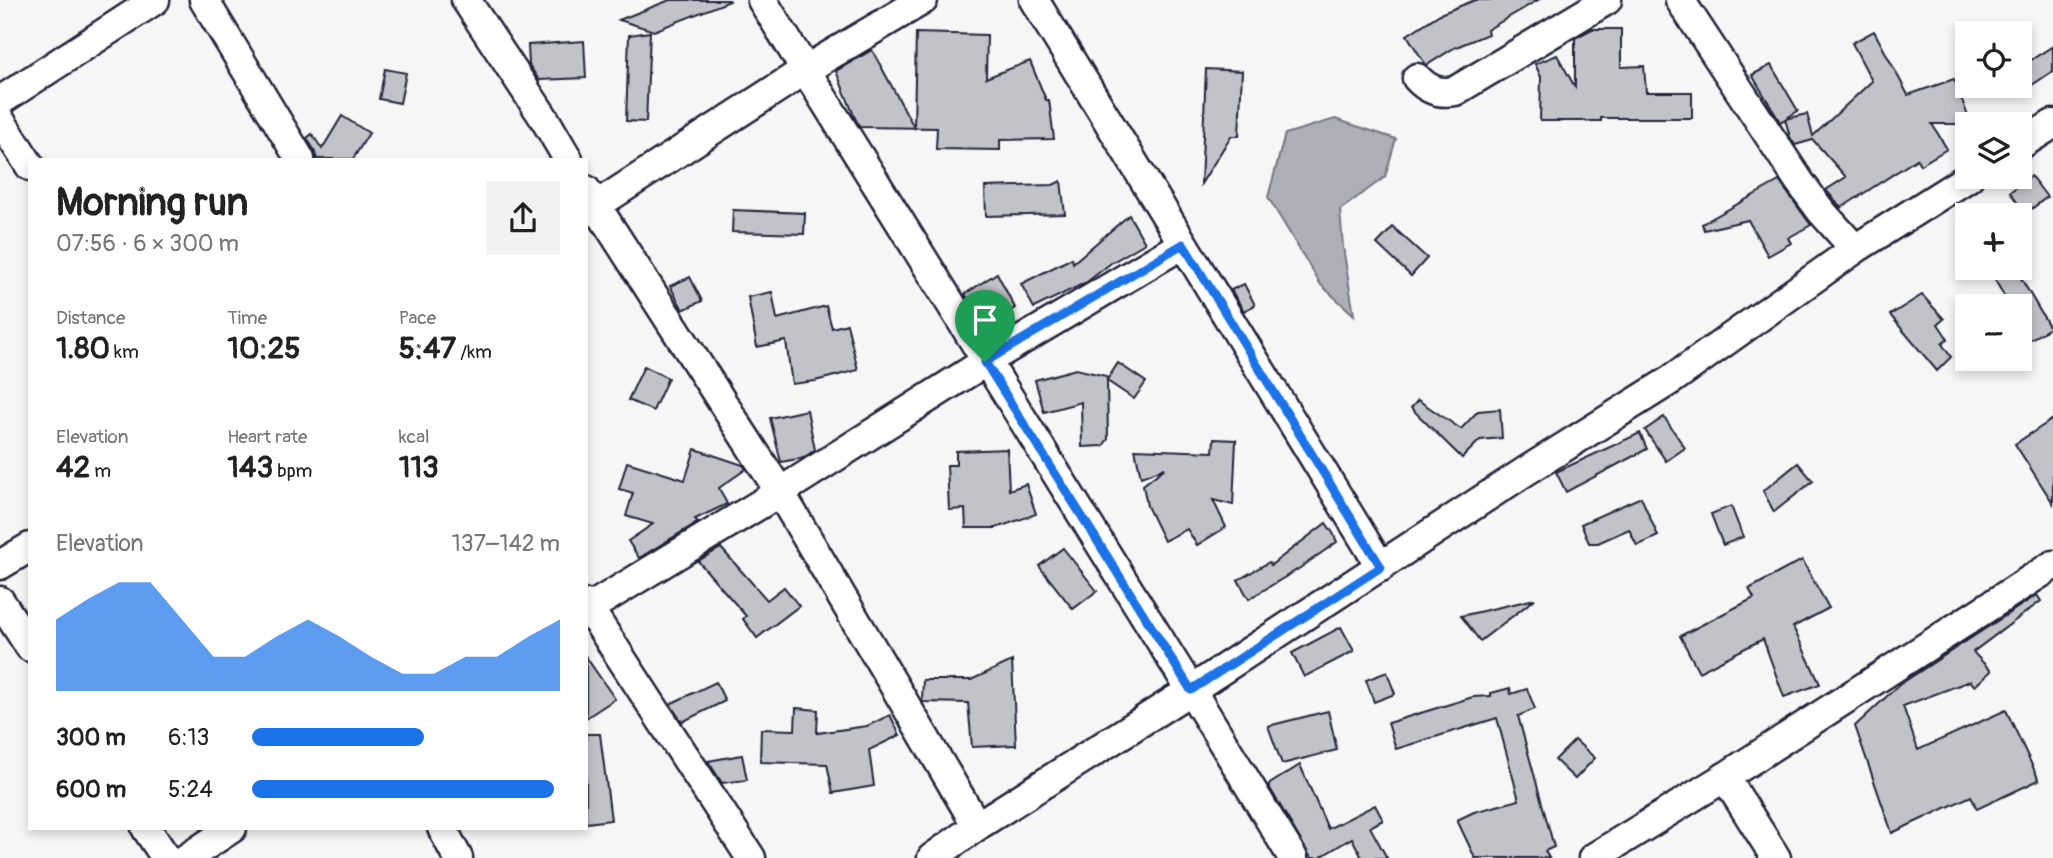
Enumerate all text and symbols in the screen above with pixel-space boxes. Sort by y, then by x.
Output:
map controls [1955,21,2032,371]
button: locate [1955,21,2032,98]
button: layers [1955,112,2032,189]
text: Morning run [56,179,248,227]
button: share [486,181,560,255]
button: + [1955,203,2032,280]
text: 07:56 · 6 × 300 m [56,229,239,258]
pin [955,290,1015,362]
button: − [1955,294,2032,371]
icon: arrive [966,301,1004,339]
text: Distance [56,306,125,330]
text: Time [227,306,267,330]
text: Pace [399,306,436,330]
text: 1.80 [56,330,110,367]
text: 10:25 [227,330,301,367]
text: 5:47 [399,330,456,367]
text: km [110,340,139,364]
text: /km [456,340,492,364]
text: Elevation [56,425,128,449]
text: Heart rate [227,425,307,449]
text: kcal [399,425,430,449]
text: 42 [56,449,90,486]
text: 143 [227,449,273,486]
text: 113 [399,449,439,486]
text: m [90,459,111,483]
text: bpm [273,459,313,483]
text: Elevation [56,529,144,558]
text: 137–142 m [452,529,560,558]
text: 300 m [56,723,126,752]
text: 6:13 [168,723,209,752]
text: 600 m [56,775,126,804]
text: 5:24 [168,775,213,804]

